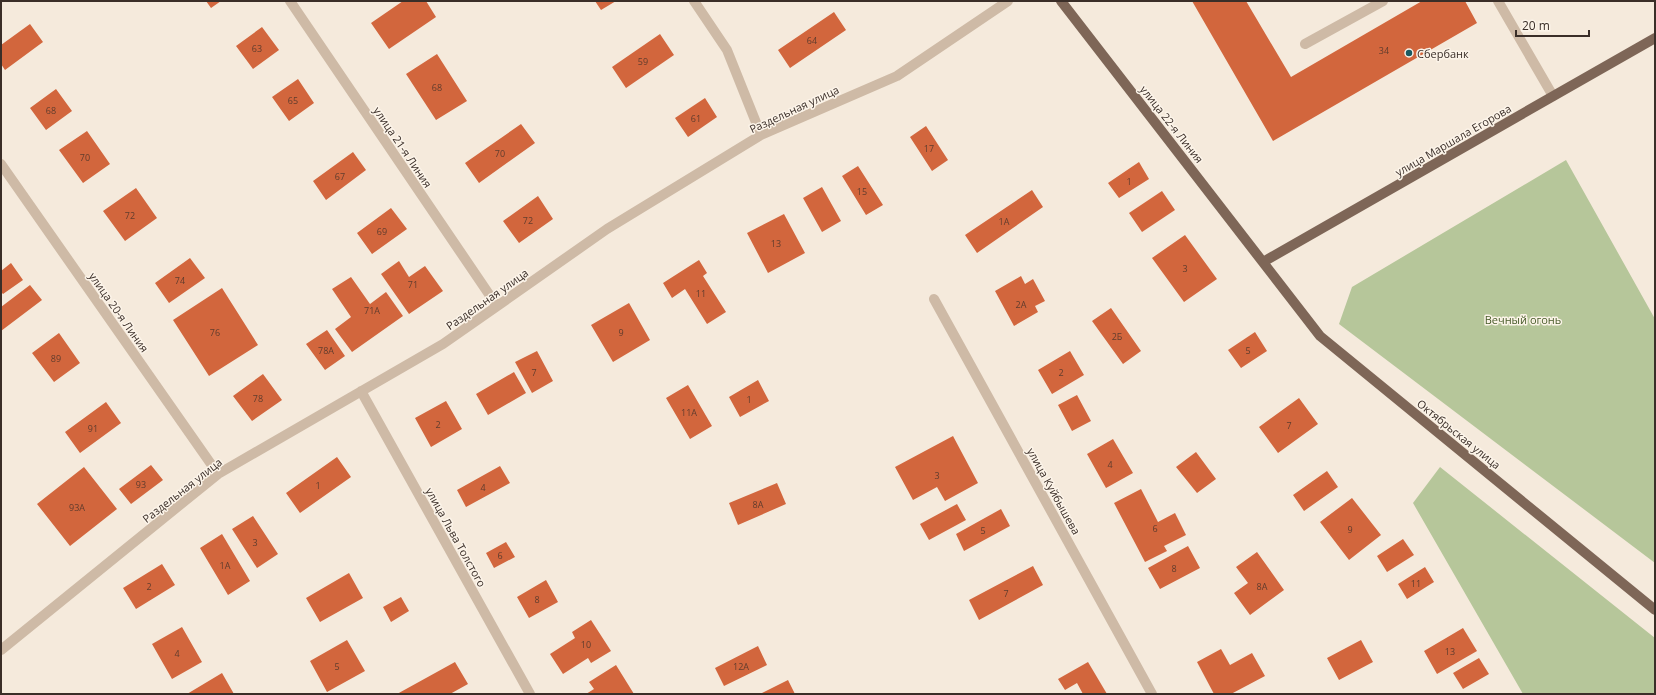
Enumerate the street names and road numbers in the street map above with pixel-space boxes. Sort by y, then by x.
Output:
street label: Раздельная улица [747,82,841,136]
street label: улица 22-я Линия [1137,82,1207,166]
street label: улица Маршала Егорова [1392,101,1514,179]
street label: улица 21-я Линия [370,104,436,190]
street label: Раздельная улица [443,265,531,333]
street label: улица 20-я Линия [86,269,152,355]
street label: Октябрьская улица [1414,396,1504,472]
street label: улица Куйбышева [1024,445,1084,537]
street label: Раздельная улица [139,454,225,526]
street label: улица Льва Толстого [422,485,490,590]

